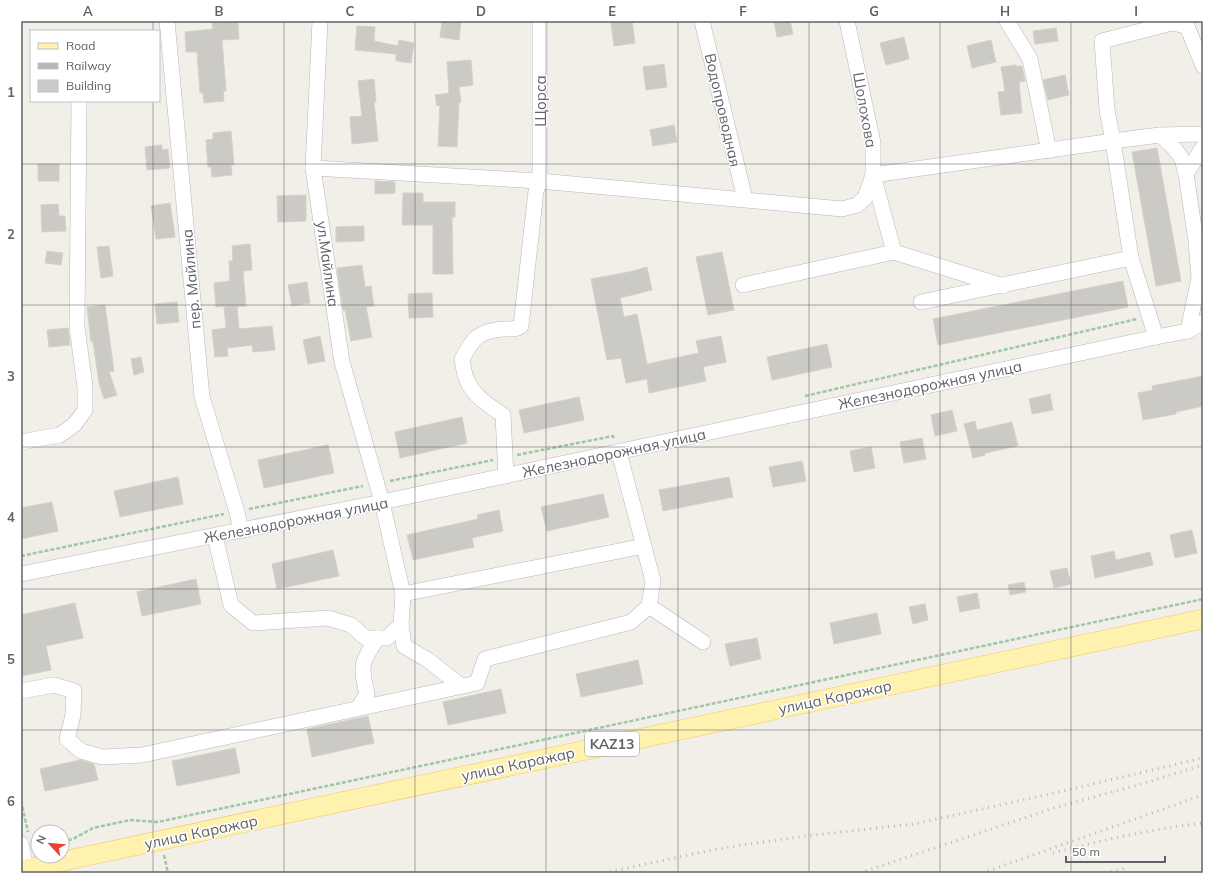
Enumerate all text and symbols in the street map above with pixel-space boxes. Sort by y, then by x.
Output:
text: A [83,3,93,19]
text: B [215,3,224,19]
text: C [346,3,355,19]
text: D [476,3,486,19]
text: E [608,3,616,19]
text: F [739,3,747,19]
text: G [869,3,879,19]
text: H [1000,3,1010,19]
text: I [1134,3,1138,19]
legend [30,30,160,102]
text: Road [66,38,95,53]
street label: Водопроводная [701,51,745,169]
text: Railway [66,58,112,73]
street label: Шолохова [849,71,881,149]
street label: Щорса [531,75,550,127]
text: Building [66,78,111,93]
text: 1 [7,84,15,100]
street label: ул.Майлина [313,220,343,308]
text: 2 [7,226,15,242]
street label: пер. Майлина [177,228,205,330]
street label: Железнодорожная улица [836,356,1024,414]
text: 3 [7,368,15,384]
street label: Железнодорожная улица [520,424,708,482]
street label: Железнодорожная улица [202,493,390,547]
text: 4 [7,509,15,525]
text: 5 [7,651,15,667]
street label: улица Каражар [777,676,893,718]
road number: KAZ13 [585,732,639,756]
street label: улица Каражар [460,743,576,785]
text: 6 [7,793,15,809]
street label: улица Каражар [143,811,259,853]
north arrow [30,824,70,864]
text: N [33,833,49,846]
scale bar [1066,838,1165,864]
text: 50 m [1072,844,1100,859]

